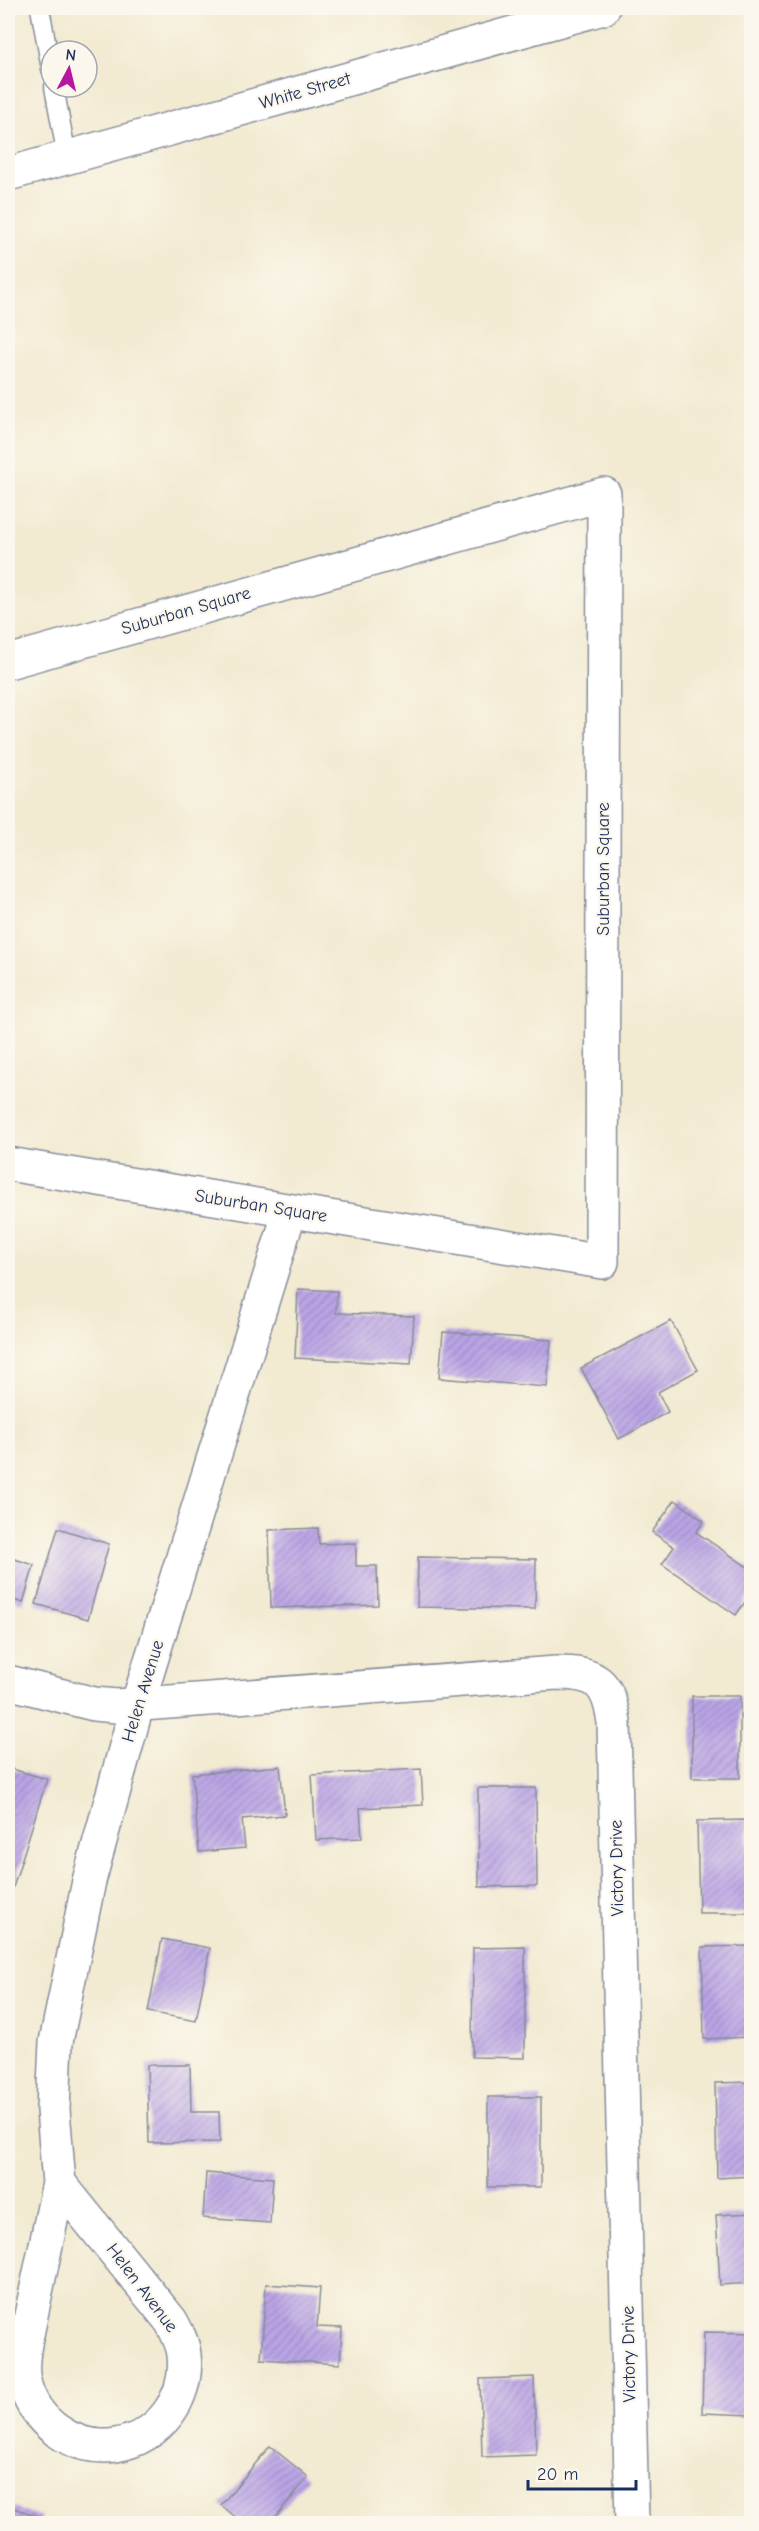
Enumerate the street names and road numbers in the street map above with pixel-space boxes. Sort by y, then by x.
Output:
street label: White Street [257,68,354,114]
street label: Suburban Square [119,583,253,639]
street label: Suburban Square [593,802,614,936]
street label: Suburban Square [193,1185,329,1227]
street label: Helen Avenue [117,1637,169,1745]
street label: Victory Drive [606,1820,628,1916]
street label: Helen Avenue [102,2239,182,2337]
street label: Victory Drive [618,2306,640,2402]

